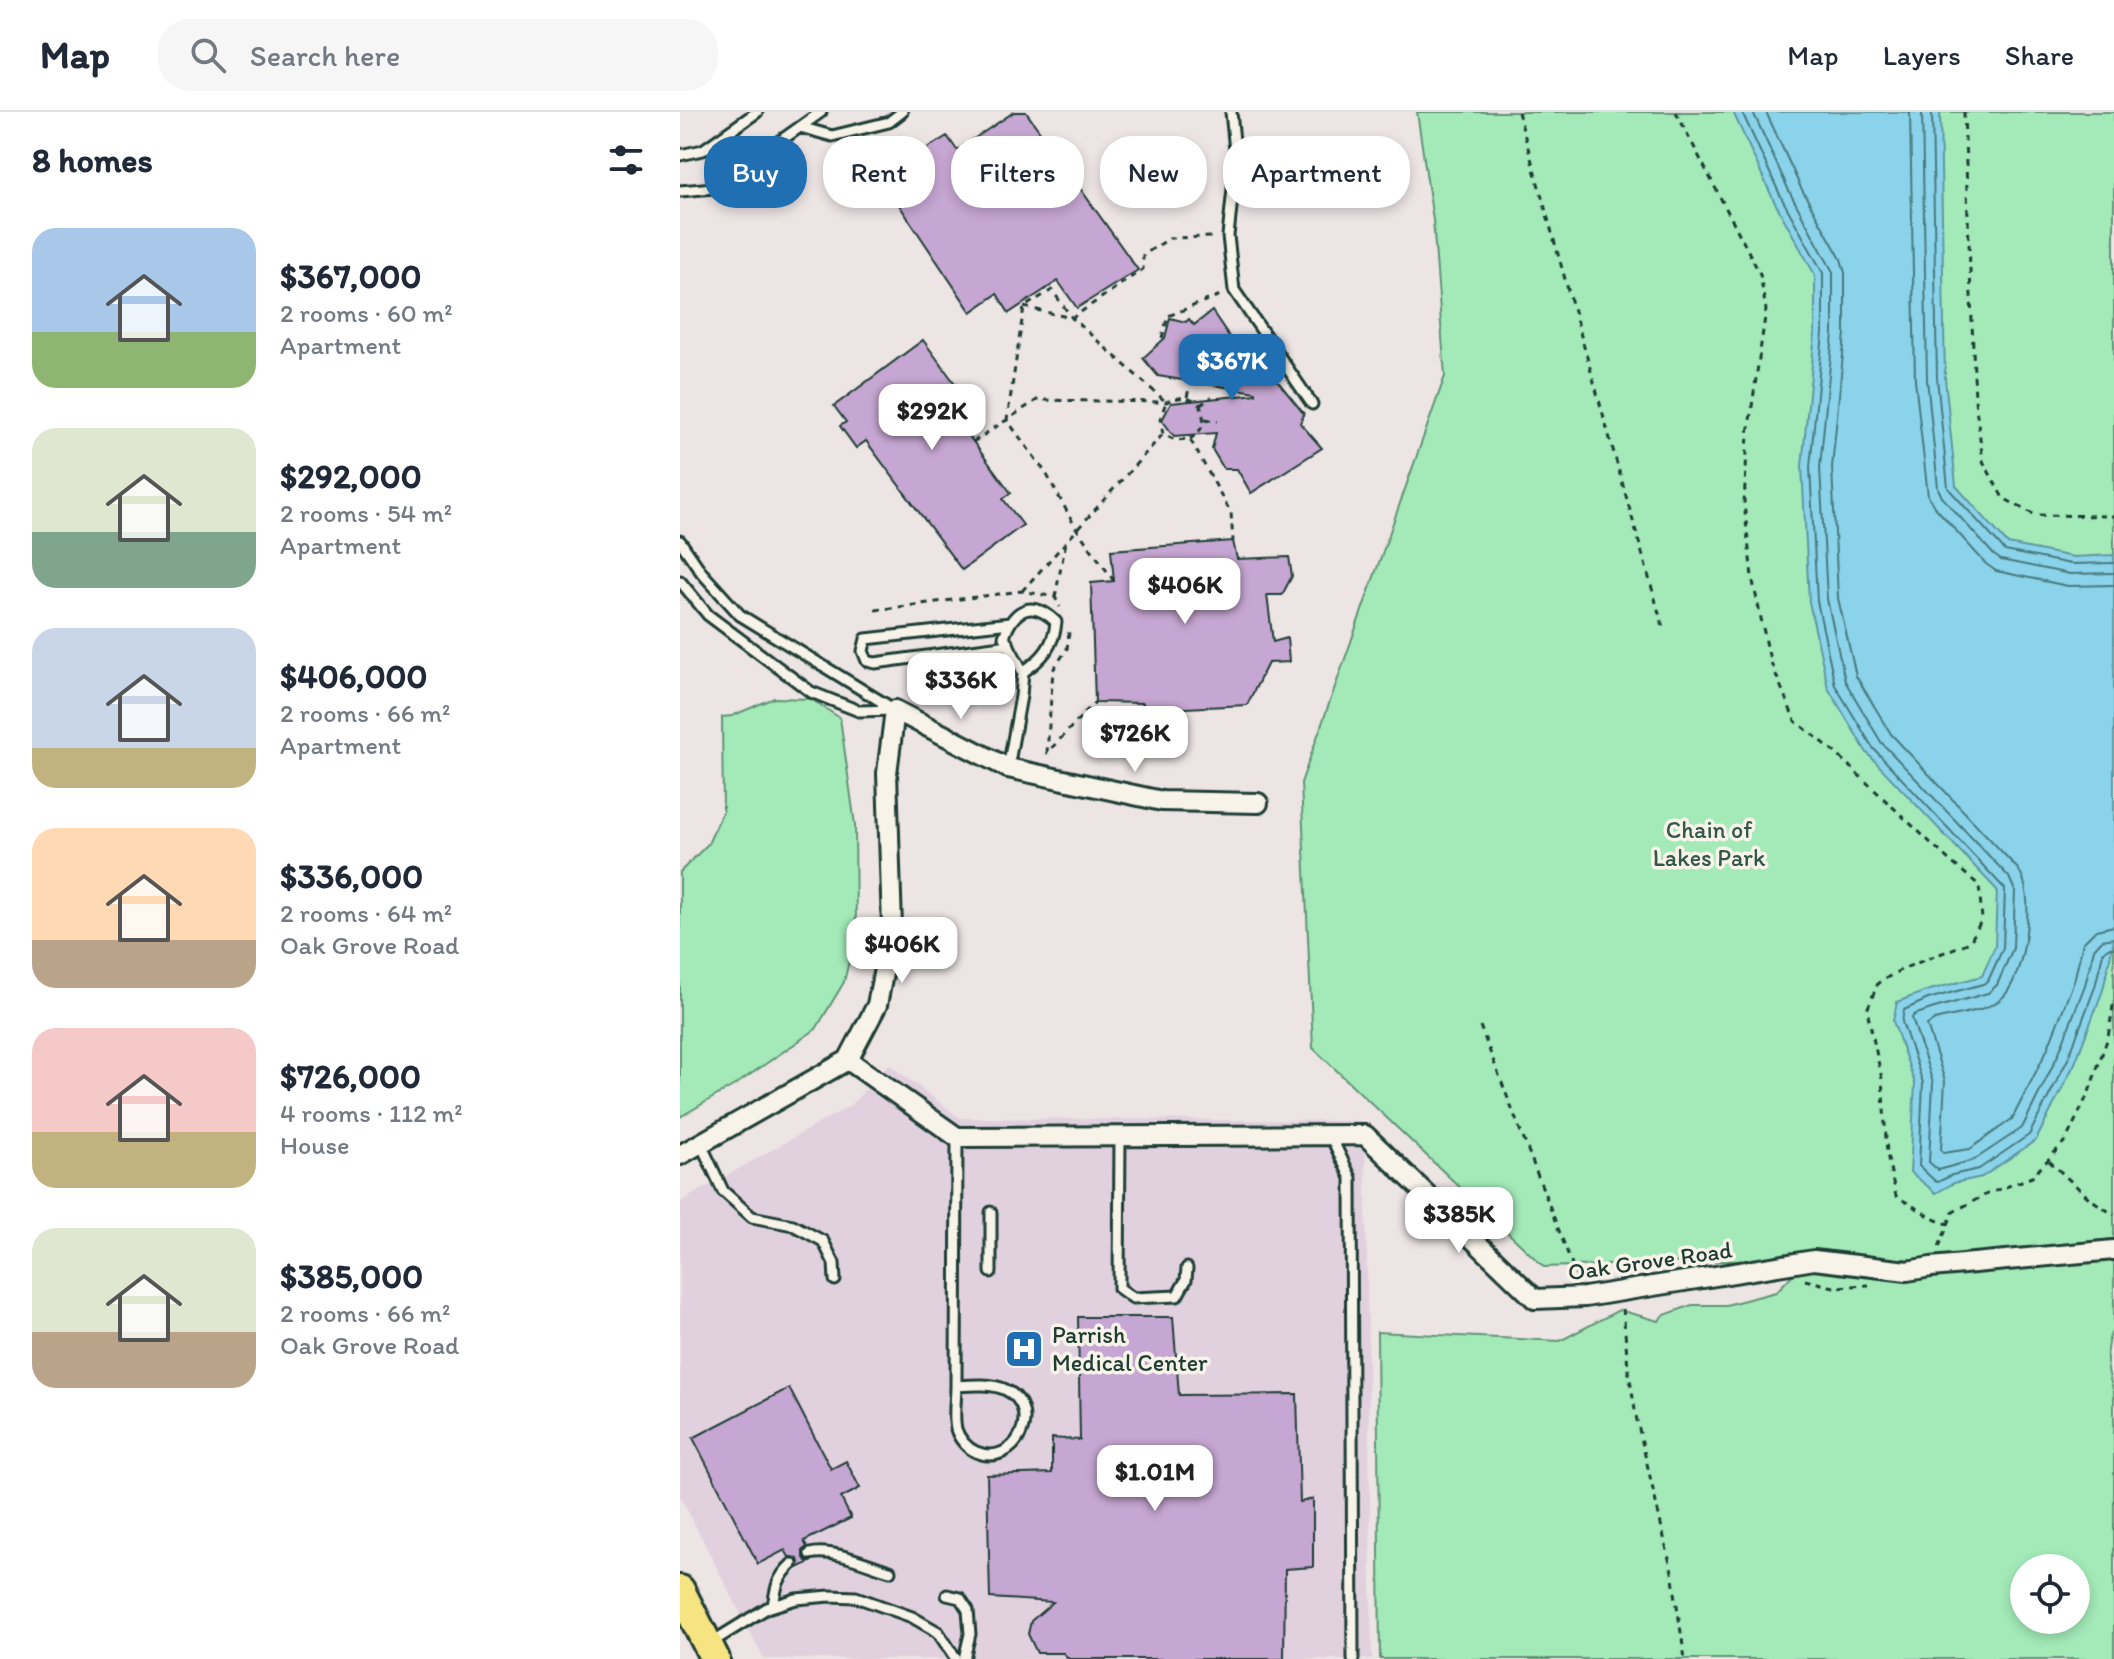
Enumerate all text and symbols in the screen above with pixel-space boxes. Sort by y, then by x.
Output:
search box [158,19,718,91]
text: Map [40,32,110,78]
icon: search [186,33,230,77]
text: Search here [250,37,400,74]
text: Map [1787,38,1839,72]
text: Layers [1883,38,1961,72]
text: Share [2005,38,2074,72]
chip: Buy [704,136,807,208]
chip: Rent [823,136,935,208]
chip: Filters [951,136,1084,208]
chip: New [1100,136,1207,208]
chip: Apartment [1223,136,1410,208]
icon: filters [604,138,648,182]
text: 8 homes [32,140,153,181]
text: $367,000 [280,256,422,297]
icon: home [96,260,192,356]
text: 2 rooms · 60 m² [280,297,453,329]
text: Apartment [280,329,401,361]
pin: $367K [1176,334,1288,402]
text: $367K [1197,344,1267,376]
pin: $292K [876,384,988,452]
text: $292K [897,394,967,426]
text: $292,000 [280,456,422,497]
icon: home [96,460,192,556]
text: 2 rooms · 54 m² [280,497,452,529]
text: Apartment [280,529,401,561]
pin: $406K [1129,558,1241,626]
text: $406K [1147,568,1223,600]
pin: $336K [905,653,1017,721]
text: $406,000 [280,656,428,697]
icon: home [96,660,192,756]
text: $336K [925,663,997,695]
text: 2 rooms · 66 m² [280,697,450,729]
pin: $726K [1079,706,1191,774]
text: $726K [1100,716,1170,748]
text: Apartment [280,729,401,761]
park label: Chain of Lakes Park [1653,815,1766,872]
text: $336,000 [280,856,423,897]
icon: home [96,860,192,956]
text: 2 rooms · 64 m² [280,897,452,929]
pin: $406K [846,917,958,985]
text: $406K [864,927,940,959]
text: Oak Grove Road [280,929,459,961]
text: $726,000 [280,1056,421,1097]
icon: home [96,1060,192,1156]
text: 4 rooms · 112 m² [280,1097,463,1129]
text: House [280,1129,350,1161]
pin: $385K [1403,1187,1515,1255]
text: $385K [1423,1197,1495,1229]
street label: Oak Grove Road [1566,1235,1734,1286]
text: $385,000 [280,1256,423,1297]
icon: home [96,1260,192,1356]
text: 2 rooms · 66 m² [280,1297,450,1329]
place label: Parrish Medical Center [1052,1320,1208,1377]
hospital icon: Parrish Medical Center [1003,1328,1045,1370]
text: Oak Grove Road [280,1329,459,1361]
pin: $1.01M [1090,1445,1220,1513]
text: $1.01M [1115,1455,1195,1487]
map controls [2010,1554,2090,1634]
button: locate [2010,1554,2090,1634]

